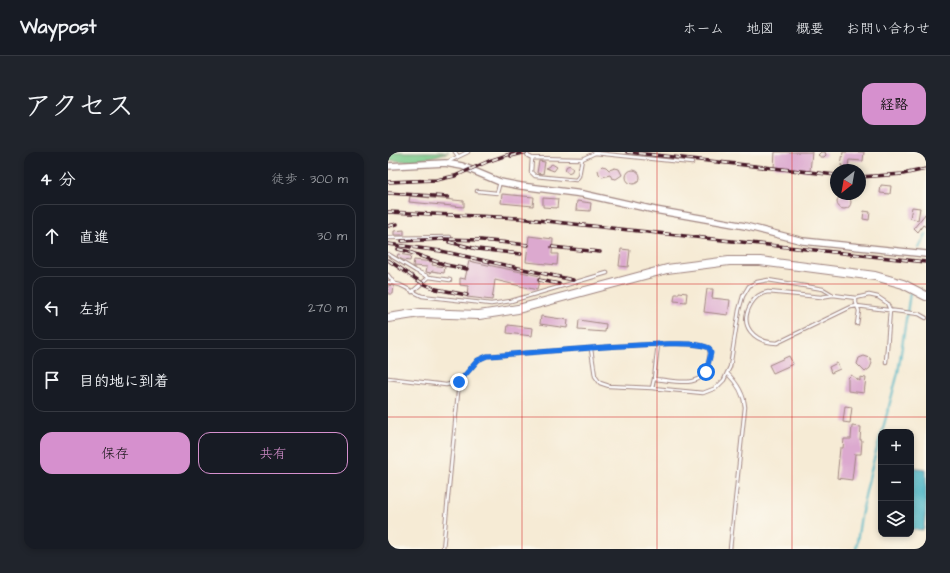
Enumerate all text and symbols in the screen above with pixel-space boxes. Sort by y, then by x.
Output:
text: Waypost [20,14,96,41]
text: ホーム [683,19,724,39]
text: 地図 [746,19,774,39]
text: 概要 [796,19,824,39]
text: お問い合わせ [846,19,930,39]
button: 経路 [862,83,926,125]
text: アクセス [24,87,134,126]
north arrow [830,164,866,200]
text: 4 分 [40,168,75,192]
text: 徒歩 · 300 m [271,170,348,188]
icon: ahead [41,225,63,247]
text: 直進 [79,227,109,248]
text: 30 m [317,227,347,245]
icon: left [41,297,63,319]
text: 左折 [79,299,109,320]
text: 270 m [308,299,347,317]
route start [697,363,715,381]
icon: arrive [41,369,63,391]
text: 目的地に到着 [79,371,169,392]
route end [450,373,468,391]
map controls [878,429,914,537]
button: + [878,429,914,465]
button: 保存 [40,432,190,474]
button: 共有 [198,432,348,474]
button: − [878,465,914,501]
button: layers [878,501,914,537]

